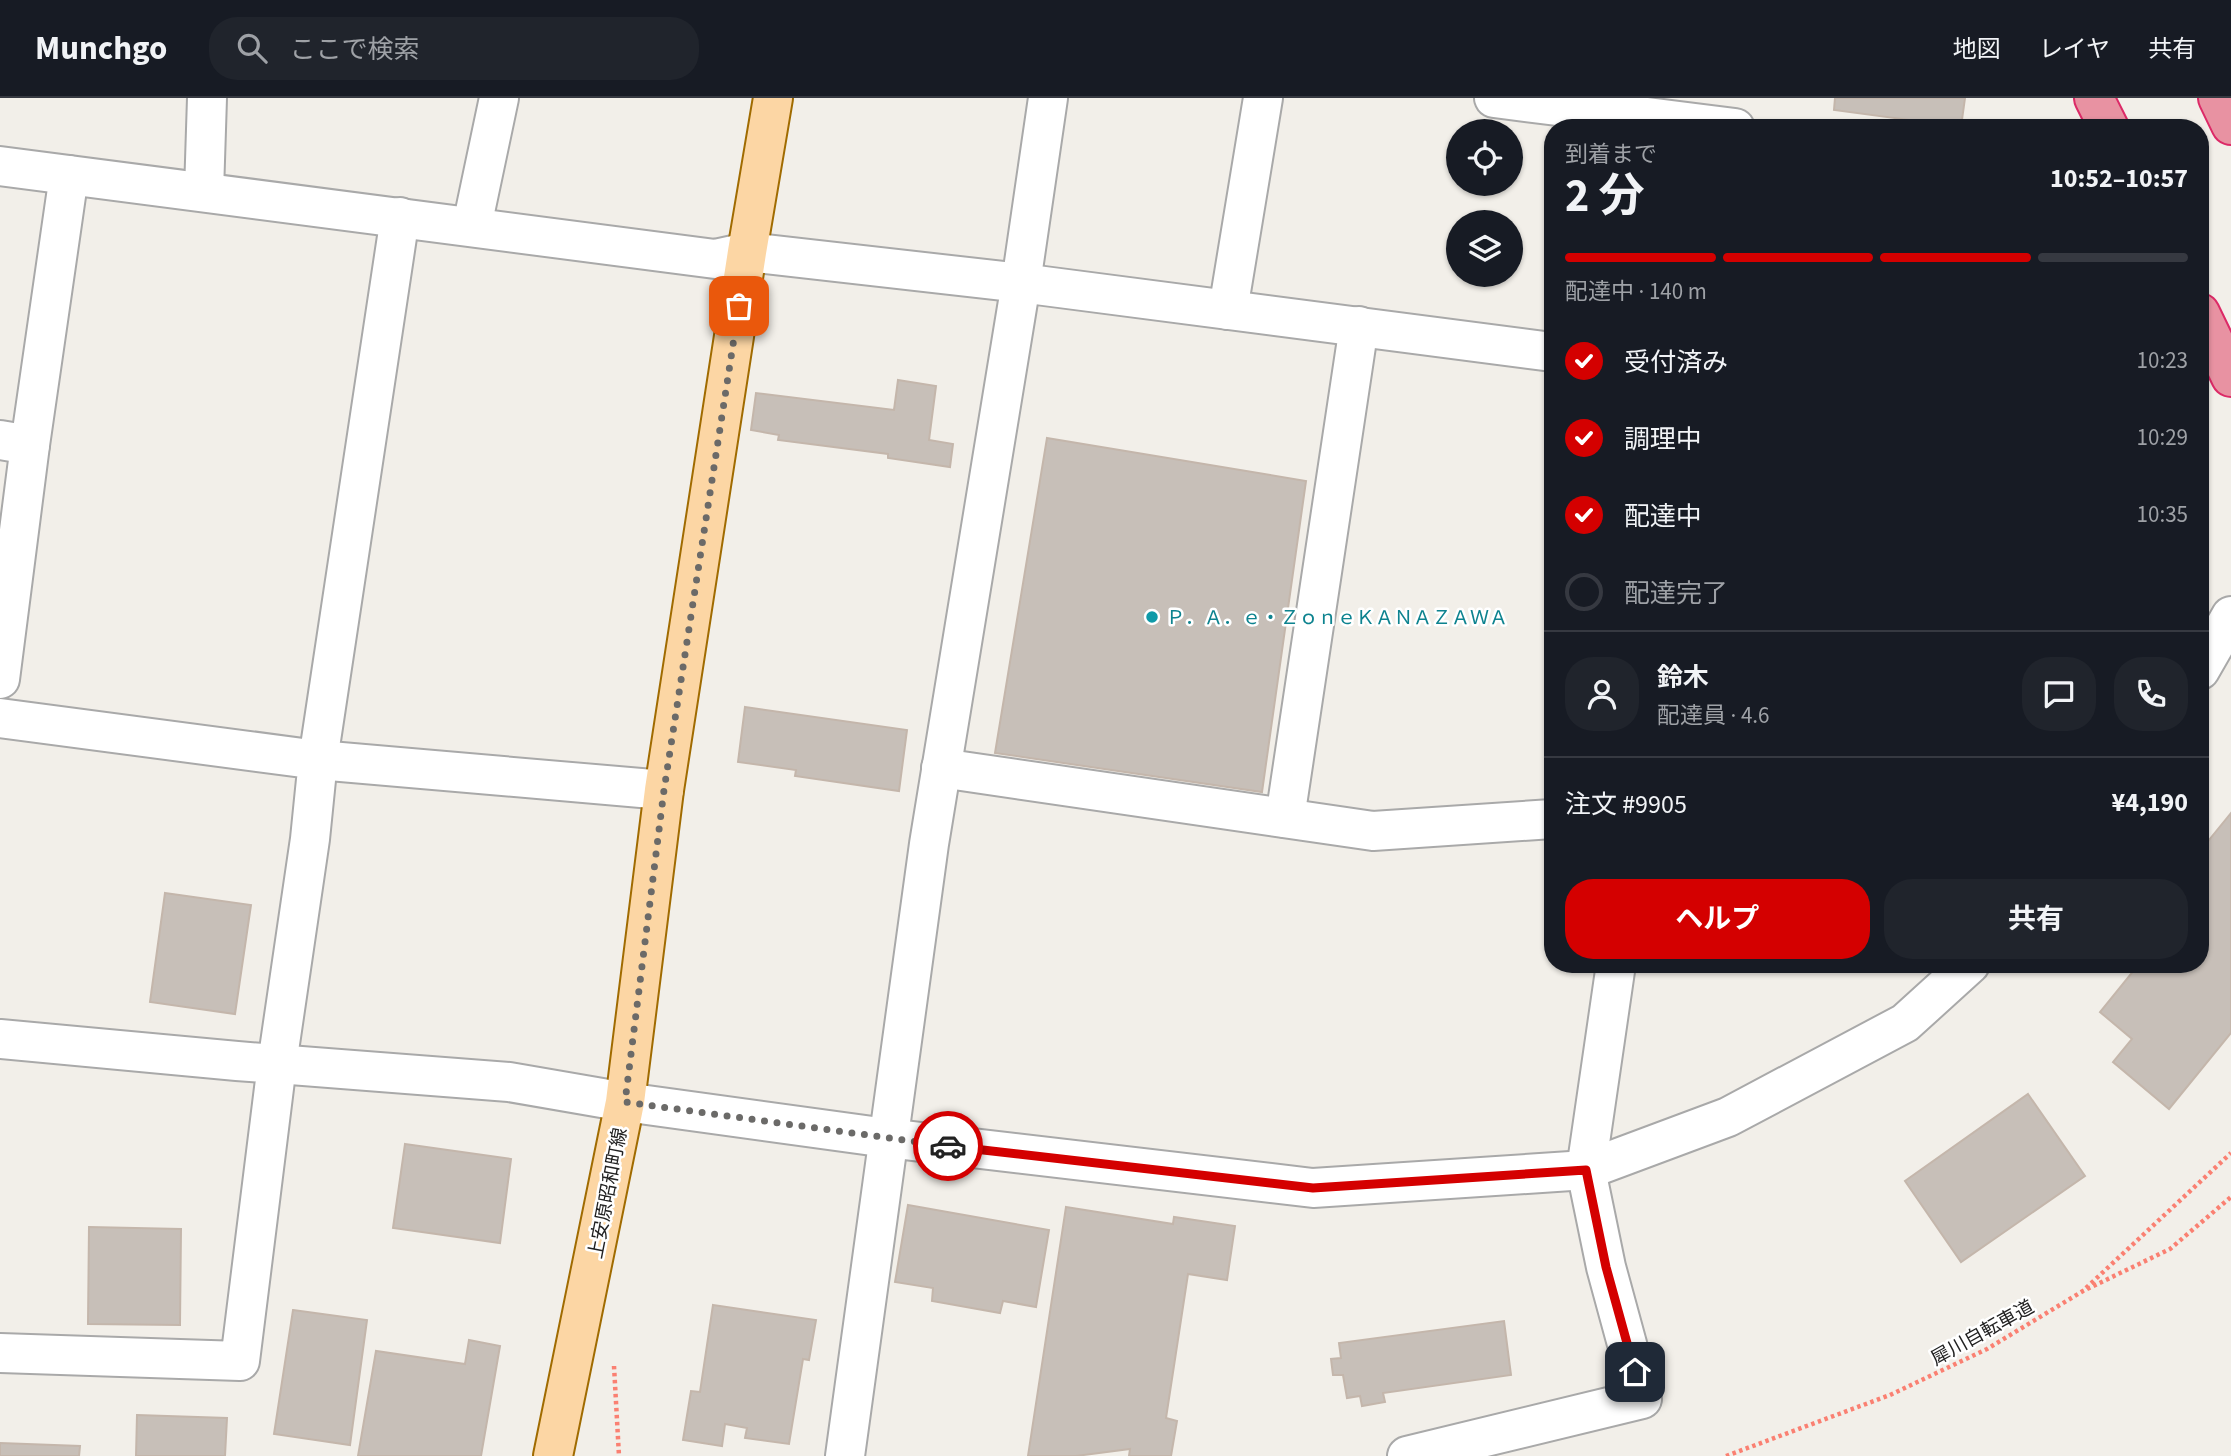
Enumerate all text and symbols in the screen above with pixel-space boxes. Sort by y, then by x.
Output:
search box [209,17,699,80]
text: Munchgo [35,25,167,72]
icon: search [233,29,271,67]
text: ここで検索 [289,31,419,68]
text: 地図 [1953,32,2001,67]
text: レイヤ [2039,32,2110,67]
text: 共有 [2148,32,2196,67]
map controls [1446,119,1523,287]
button: locate [1446,119,1523,196]
text: 到着まで [1565,138,1657,171]
text: 10:52–10:57 [2050,160,2188,197]
text: 2 分 [1565,164,1645,229]
button: layers [1446,210,1523,287]
text: 配達中 · 140 m [1565,275,1707,308]
pin [709,276,769,336]
icon: bag [720,287,758,325]
icon: check [1565,342,1603,380]
text: 受付済み [1624,344,1728,381]
text: 10:23 [2137,344,2188,377]
icon: check [1565,419,1603,457]
text: 調理中 [1624,421,1702,458]
text: 10:29 [2137,421,2188,454]
icon: check [1565,496,1603,534]
text: 配達中 [1624,498,1702,535]
text: 10:35 [2137,498,2188,531]
text: 配達完了 [1624,575,1728,612]
place label: Ｐ．Ａ．ｅ・ＺｏｎｅＫＡＮＡＺＡＷＡ [1166,605,1508,632]
marker: Ｐ．Ａ．ｅ・ＺｏｎｅＫＡＮＡＺＡＷＡ [1144,609,1160,625]
button: person [1565,657,1639,731]
button: chat [2022,657,2096,731]
button: phone [2114,657,2188,731]
text: 鈴木 [1657,659,1709,696]
text: 配達員 · 4.6 [1657,699,1770,732]
text: ¥4,190 [2112,784,2188,821]
text: 注文 #9905 [1565,786,1687,823]
button: ヘルプ [1565,879,1870,959]
button: 共有 [1884,879,2188,959]
courier [913,1111,983,1181]
street label: 上安原昭和町線 [583,1125,634,1261]
icon: car [929,1127,967,1165]
street label: 犀川自転車道 [1926,1294,2039,1373]
pin [1605,1342,1665,1402]
icon: home [1616,1353,1654,1391]

